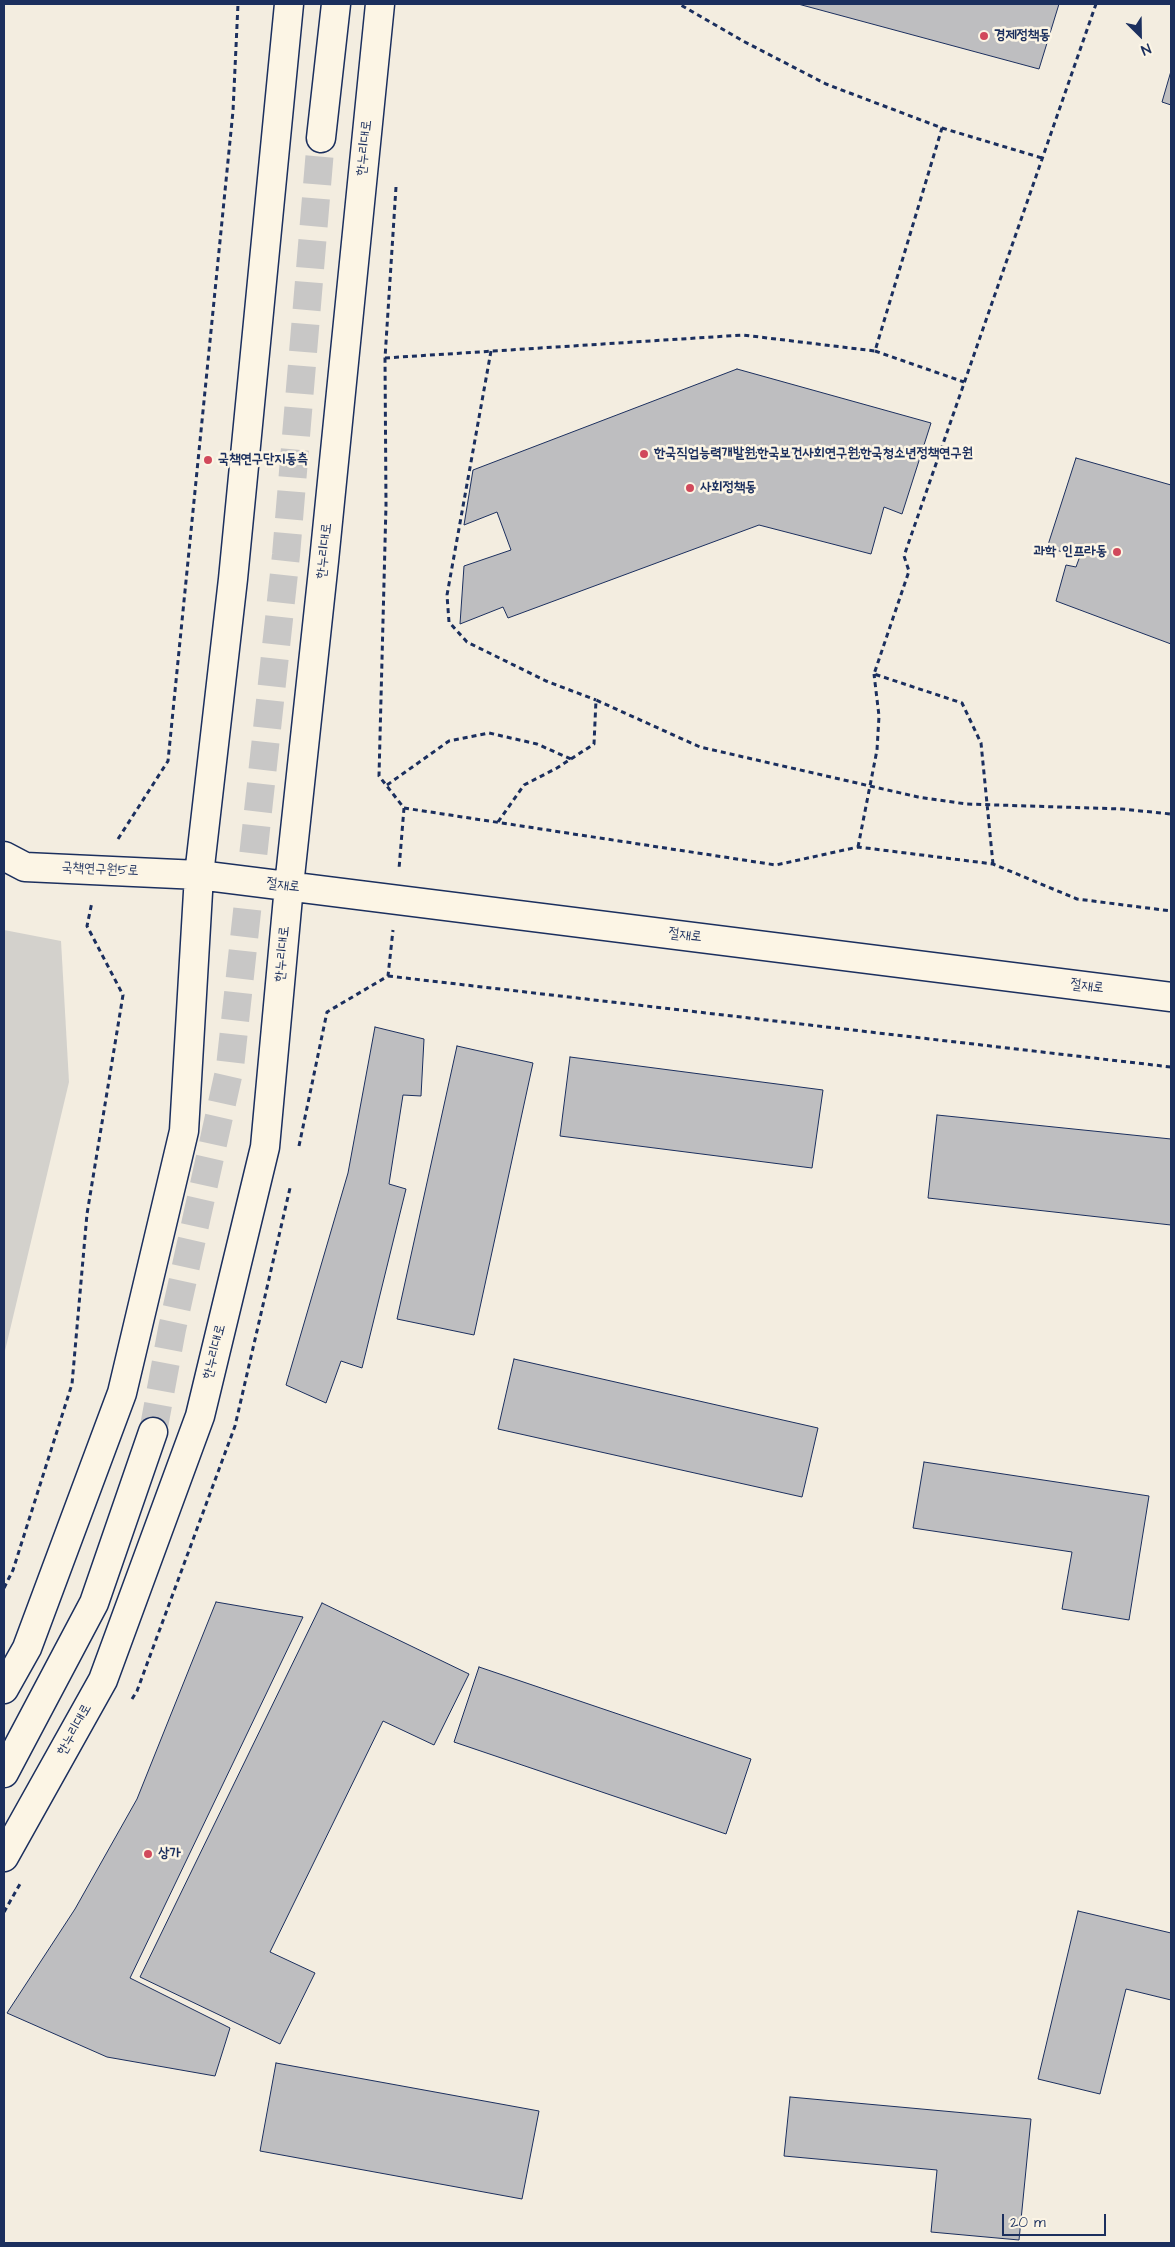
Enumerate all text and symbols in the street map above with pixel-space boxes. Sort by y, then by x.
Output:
north arrow [1115,10,1165,60]
place label: 경제정책동 [994,28,1050,44]
marker: 경제정책동 [978,30,990,42]
text: N [1138,38,1154,60]
street label: 한누리대로 [354,119,376,177]
place label: 한국직업능력개발원;한국보건사회연구원;한국청소년정책연구원 [654,446,973,462]
marker: 한국직업능력개발원;한국보건사회연구원;한국청소년정책연구원 [638,448,650,460]
place label: 국책연구단지동측 [218,452,308,468]
marker: 국책연구단지동측 [202,454,214,466]
place label: 사회정책동 [700,480,756,496]
marker: 사회정책동 [684,482,696,494]
street label: 한누리대로 [314,522,336,580]
place label: 과학 인프라동 [1034,544,1107,560]
marker: 과학 인프라동 [1111,546,1123,558]
street label: 국책연구원5로 [61,860,139,880]
street label: 절재로 [265,876,301,896]
street label: 한누리대로 [272,925,294,983]
street label: 절재로 [667,926,703,946]
street label: 절재로 [1069,977,1105,997]
street label: 한누리대로 [200,1323,230,1381]
street label: 한누리대로 [54,1701,96,1759]
place label: 상가 [158,1846,181,1862]
marker: 상가 [142,1848,154,1860]
scale bar [1005,2204,1109,2236]
text: 20 m [1010,2212,1046,2233]

